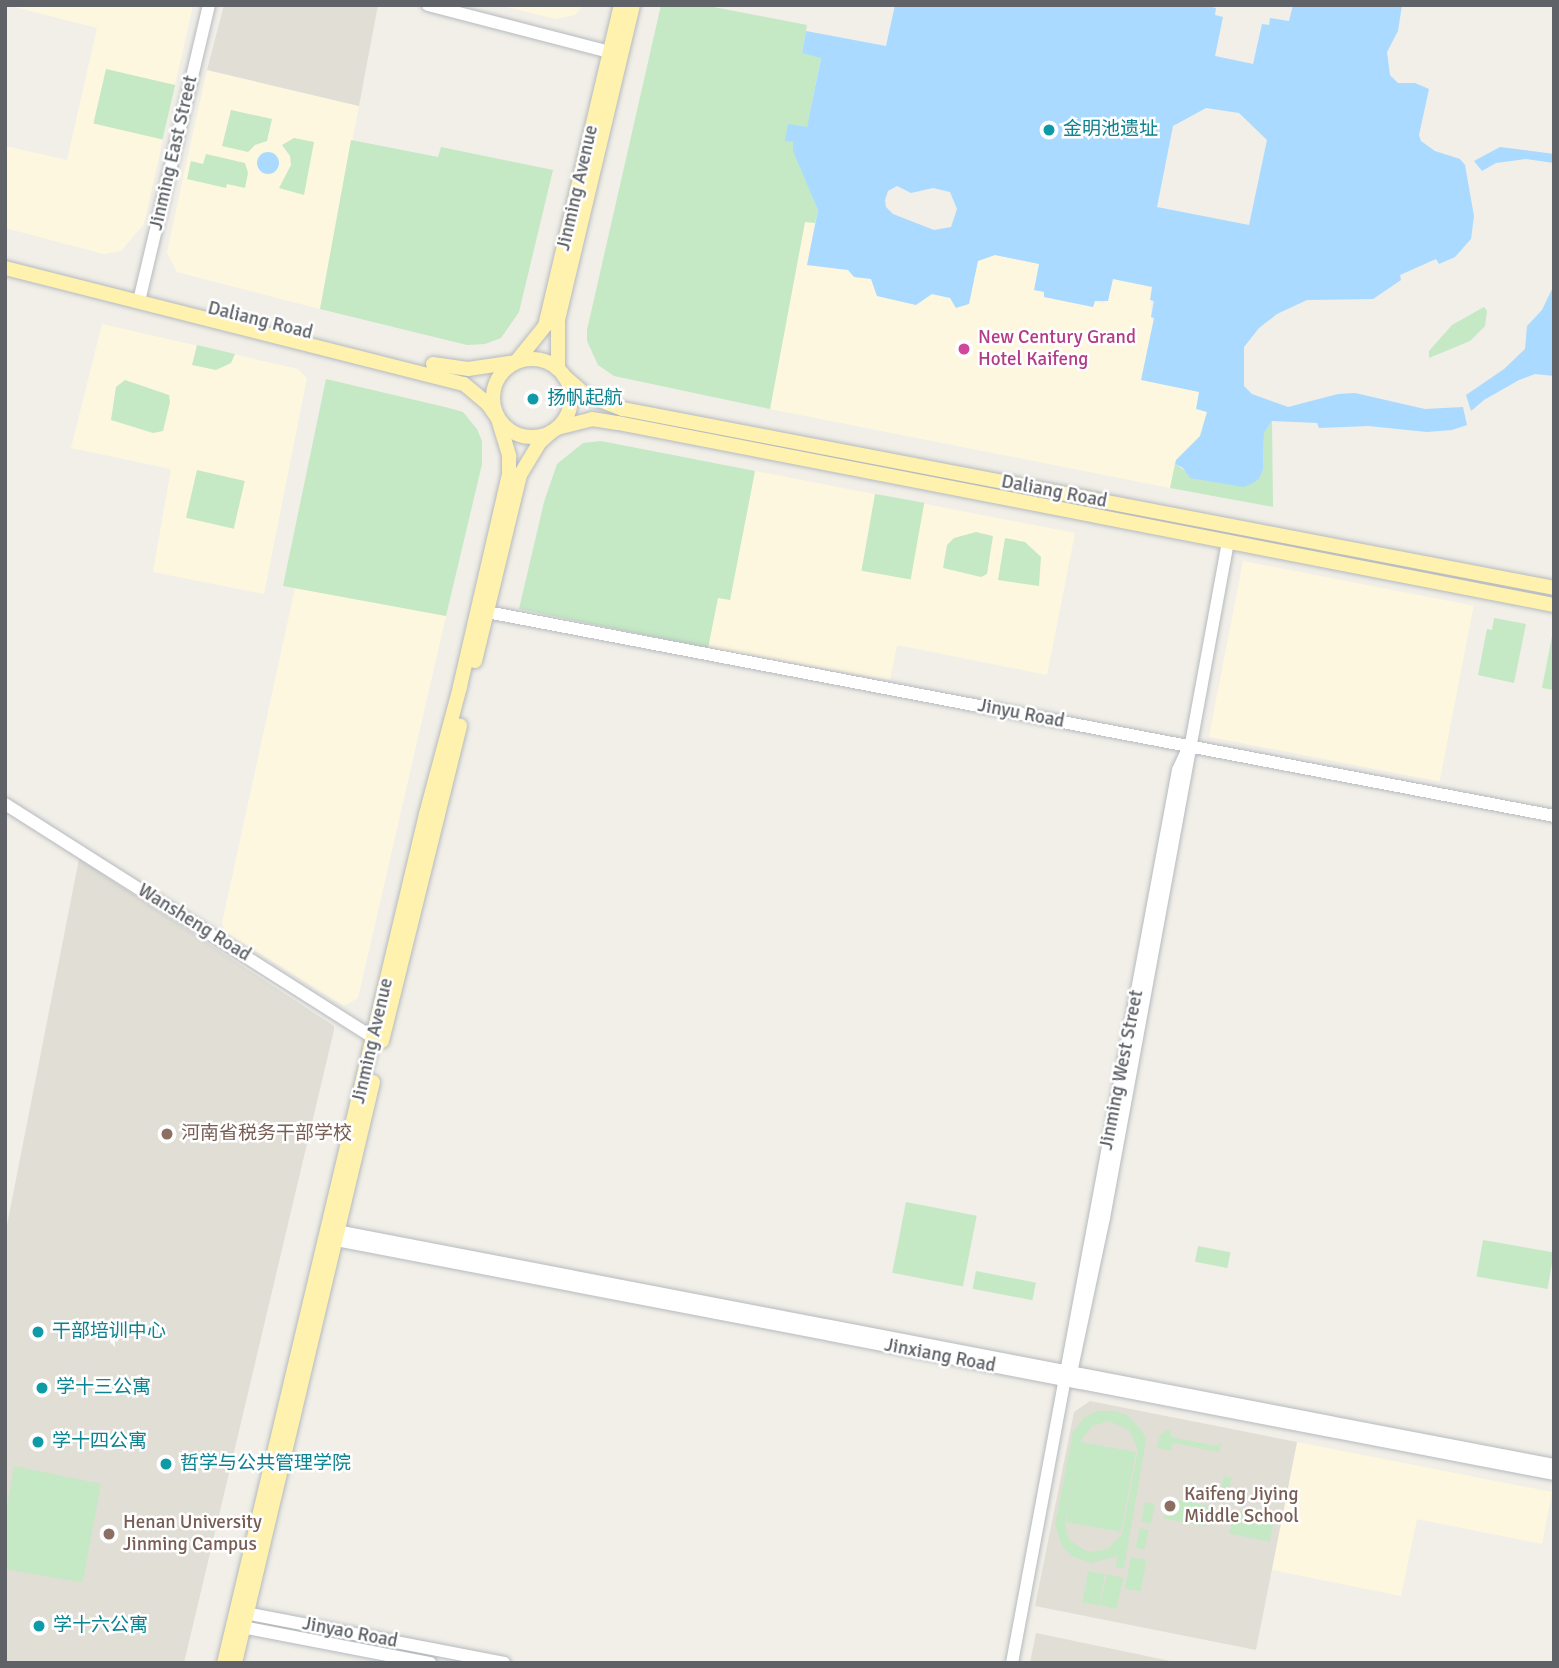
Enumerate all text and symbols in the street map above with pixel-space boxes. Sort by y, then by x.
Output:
street label: Jinming East Street [145,74,203,232]
place label: 金明池遗址 [1063,119,1158,141]
marker: 金明池遗址 [1041,122,1057,138]
street label: Jinming Avenue [552,123,604,253]
street label: Daliang Road [205,297,315,345]
place label: New Century Grand Hotel Kaifeng [978,327,1136,371]
marker: New Century Grand Hotel Kaifeng [956,341,972,357]
place label: 扬帆起航 [547,388,623,410]
marker: 扬帆起航 [525,391,541,407]
street label: Daliang Road [999,471,1109,513]
street label: Jinyu Road [976,694,1066,734]
street label: Wansheng Road [133,879,255,967]
street label: Jinming Avenue [347,976,399,1106]
street label: Jinming West Street [1095,988,1149,1152]
place label: 河南省税务干部学校 [181,1123,352,1145]
marker: 河南省税务干部学校 [159,1126,175,1142]
place label: 干部培训中心 [52,1321,166,1343]
marker: 干部培训中心 [30,1324,46,1340]
street label: Jinxiang Road [882,1334,998,1378]
place label: 学十三公寓 [56,1377,151,1399]
marker: 学十三公寓 [34,1380,50,1396]
place label: 学十四公寓 [52,1431,147,1453]
marker: 学十四公寓 [30,1434,46,1450]
place label: 哲学与公共管理学院 [180,1453,351,1475]
marker: 哲学与公共管理学院 [158,1456,174,1472]
place label: Kaifeng Jiying Middle School [1184,1484,1299,1528]
marker: Kaifeng Jiying Middle School [1162,1498,1178,1514]
place label: Henan University Jinming Campus [123,1512,262,1556]
marker: Henan University Jinming Campus [101,1526,117,1542]
street label: Jinyao Road [300,1613,400,1653]
place label: 学十六公寓 [53,1615,148,1637]
marker: 学十六公寓 [31,1618,47,1634]

